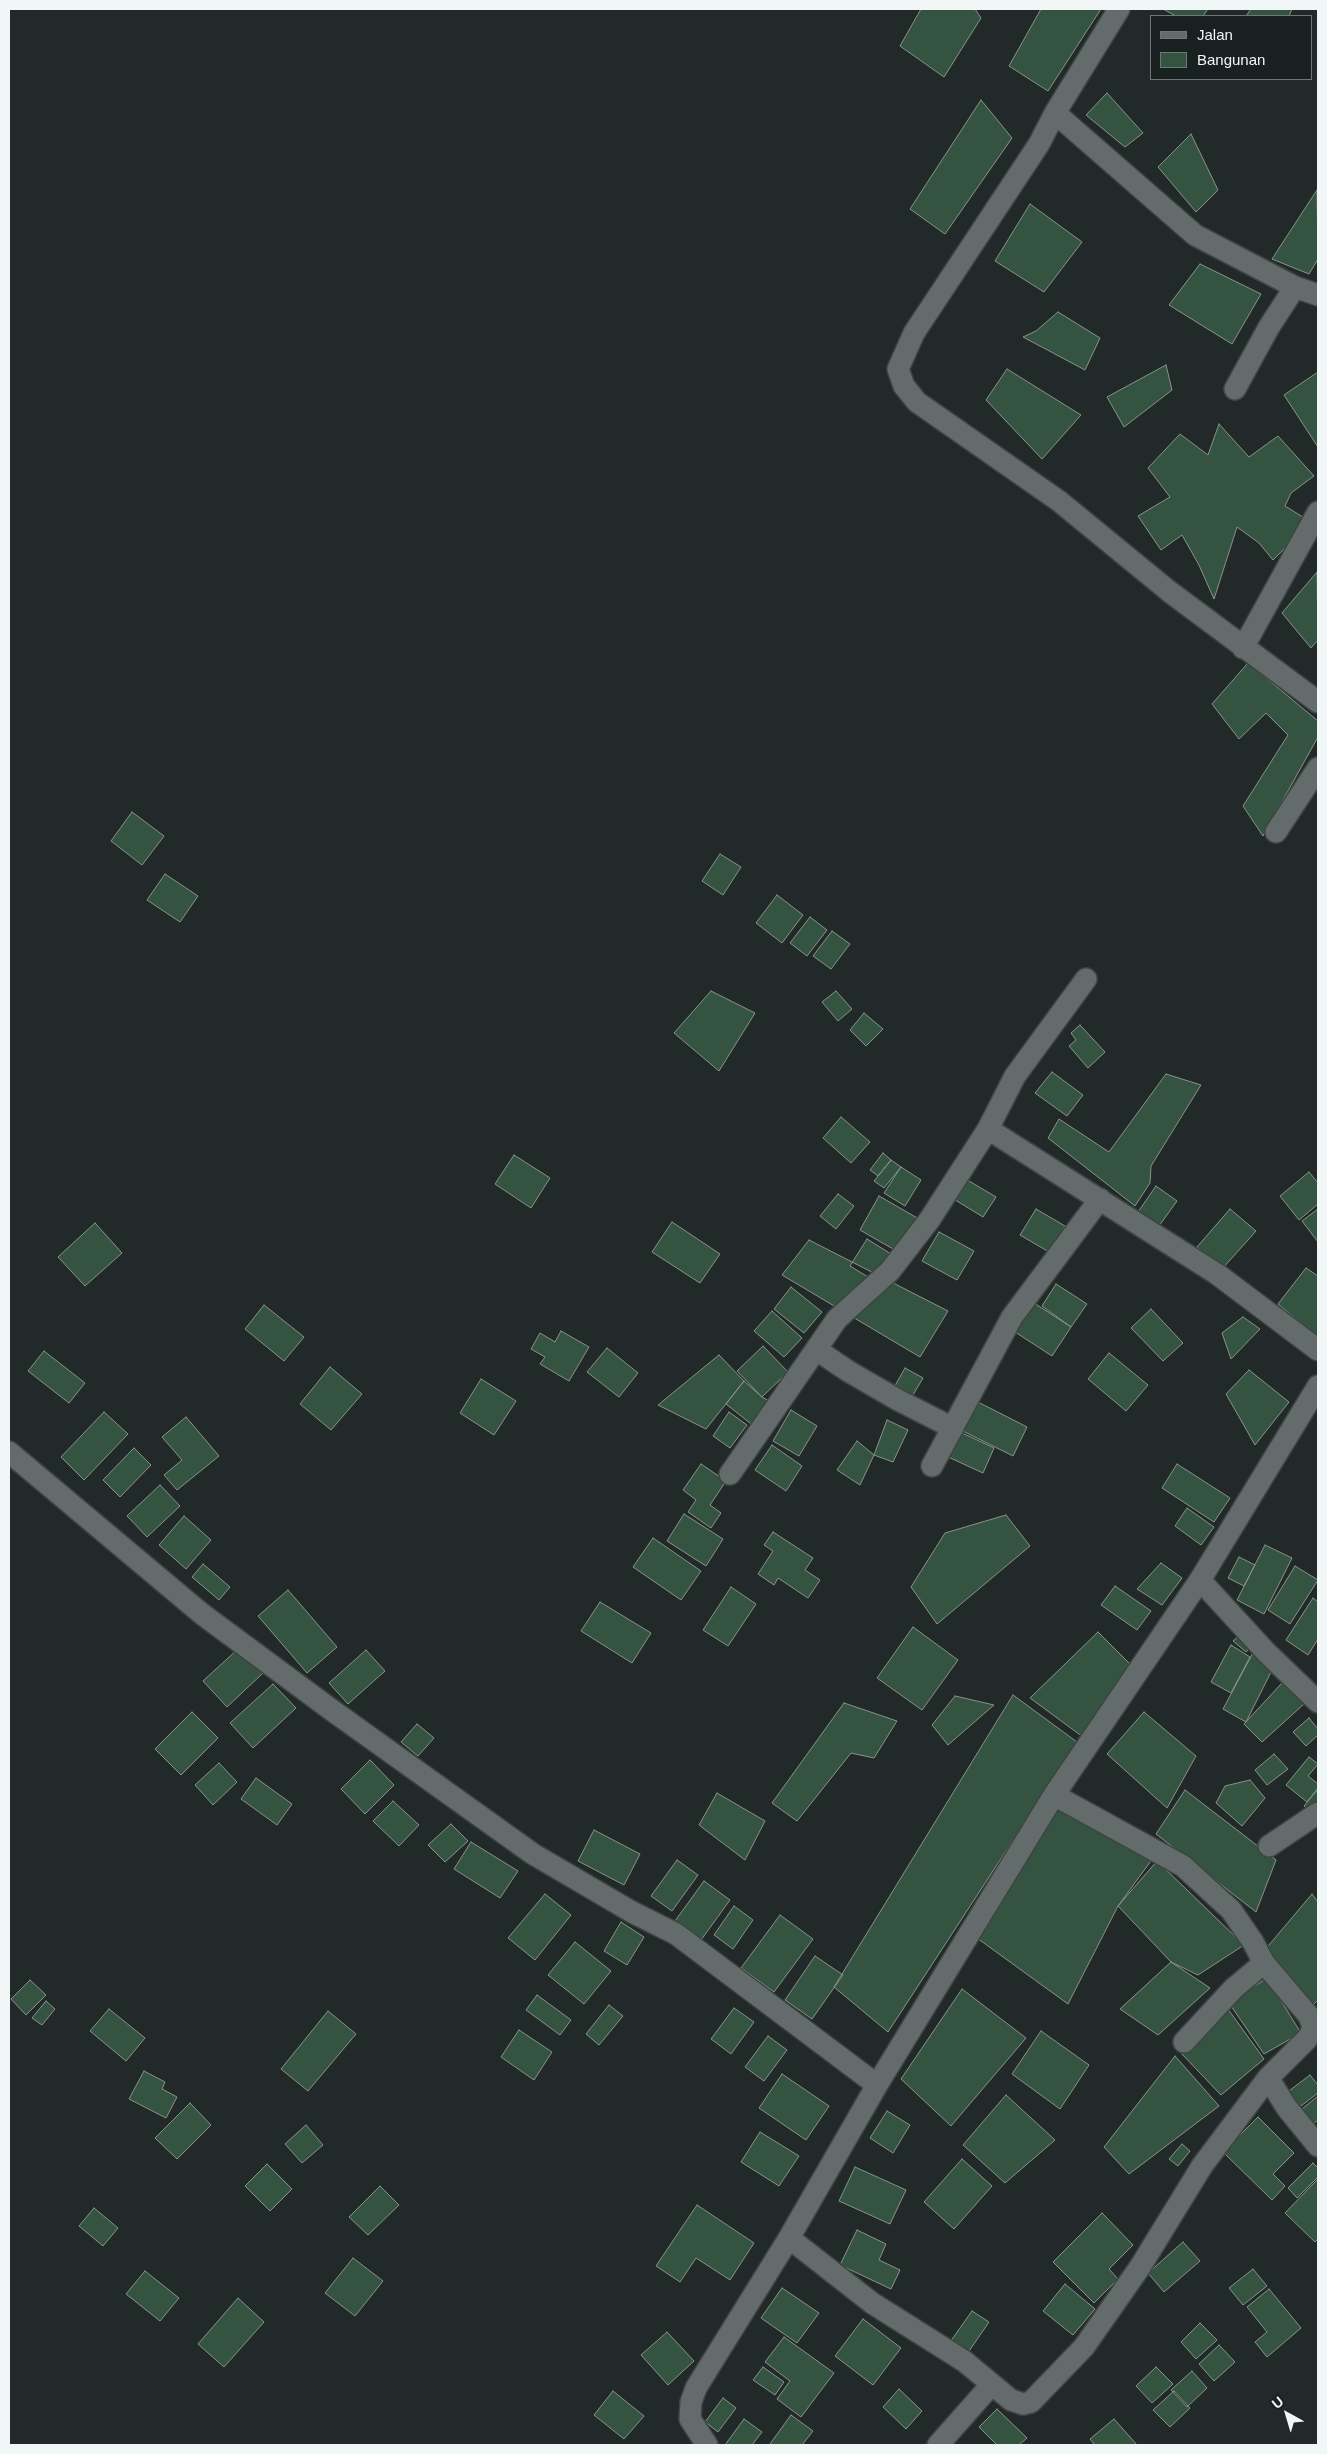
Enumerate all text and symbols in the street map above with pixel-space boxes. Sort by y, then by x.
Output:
legend [1150,15,1312,80]
text: Jalan [1197,26,1233,43]
text: Bangunan [1197,51,1265,68]
north arrow [1262,2389,1312,2439]
text: U [1269,2393,1287,2412]

